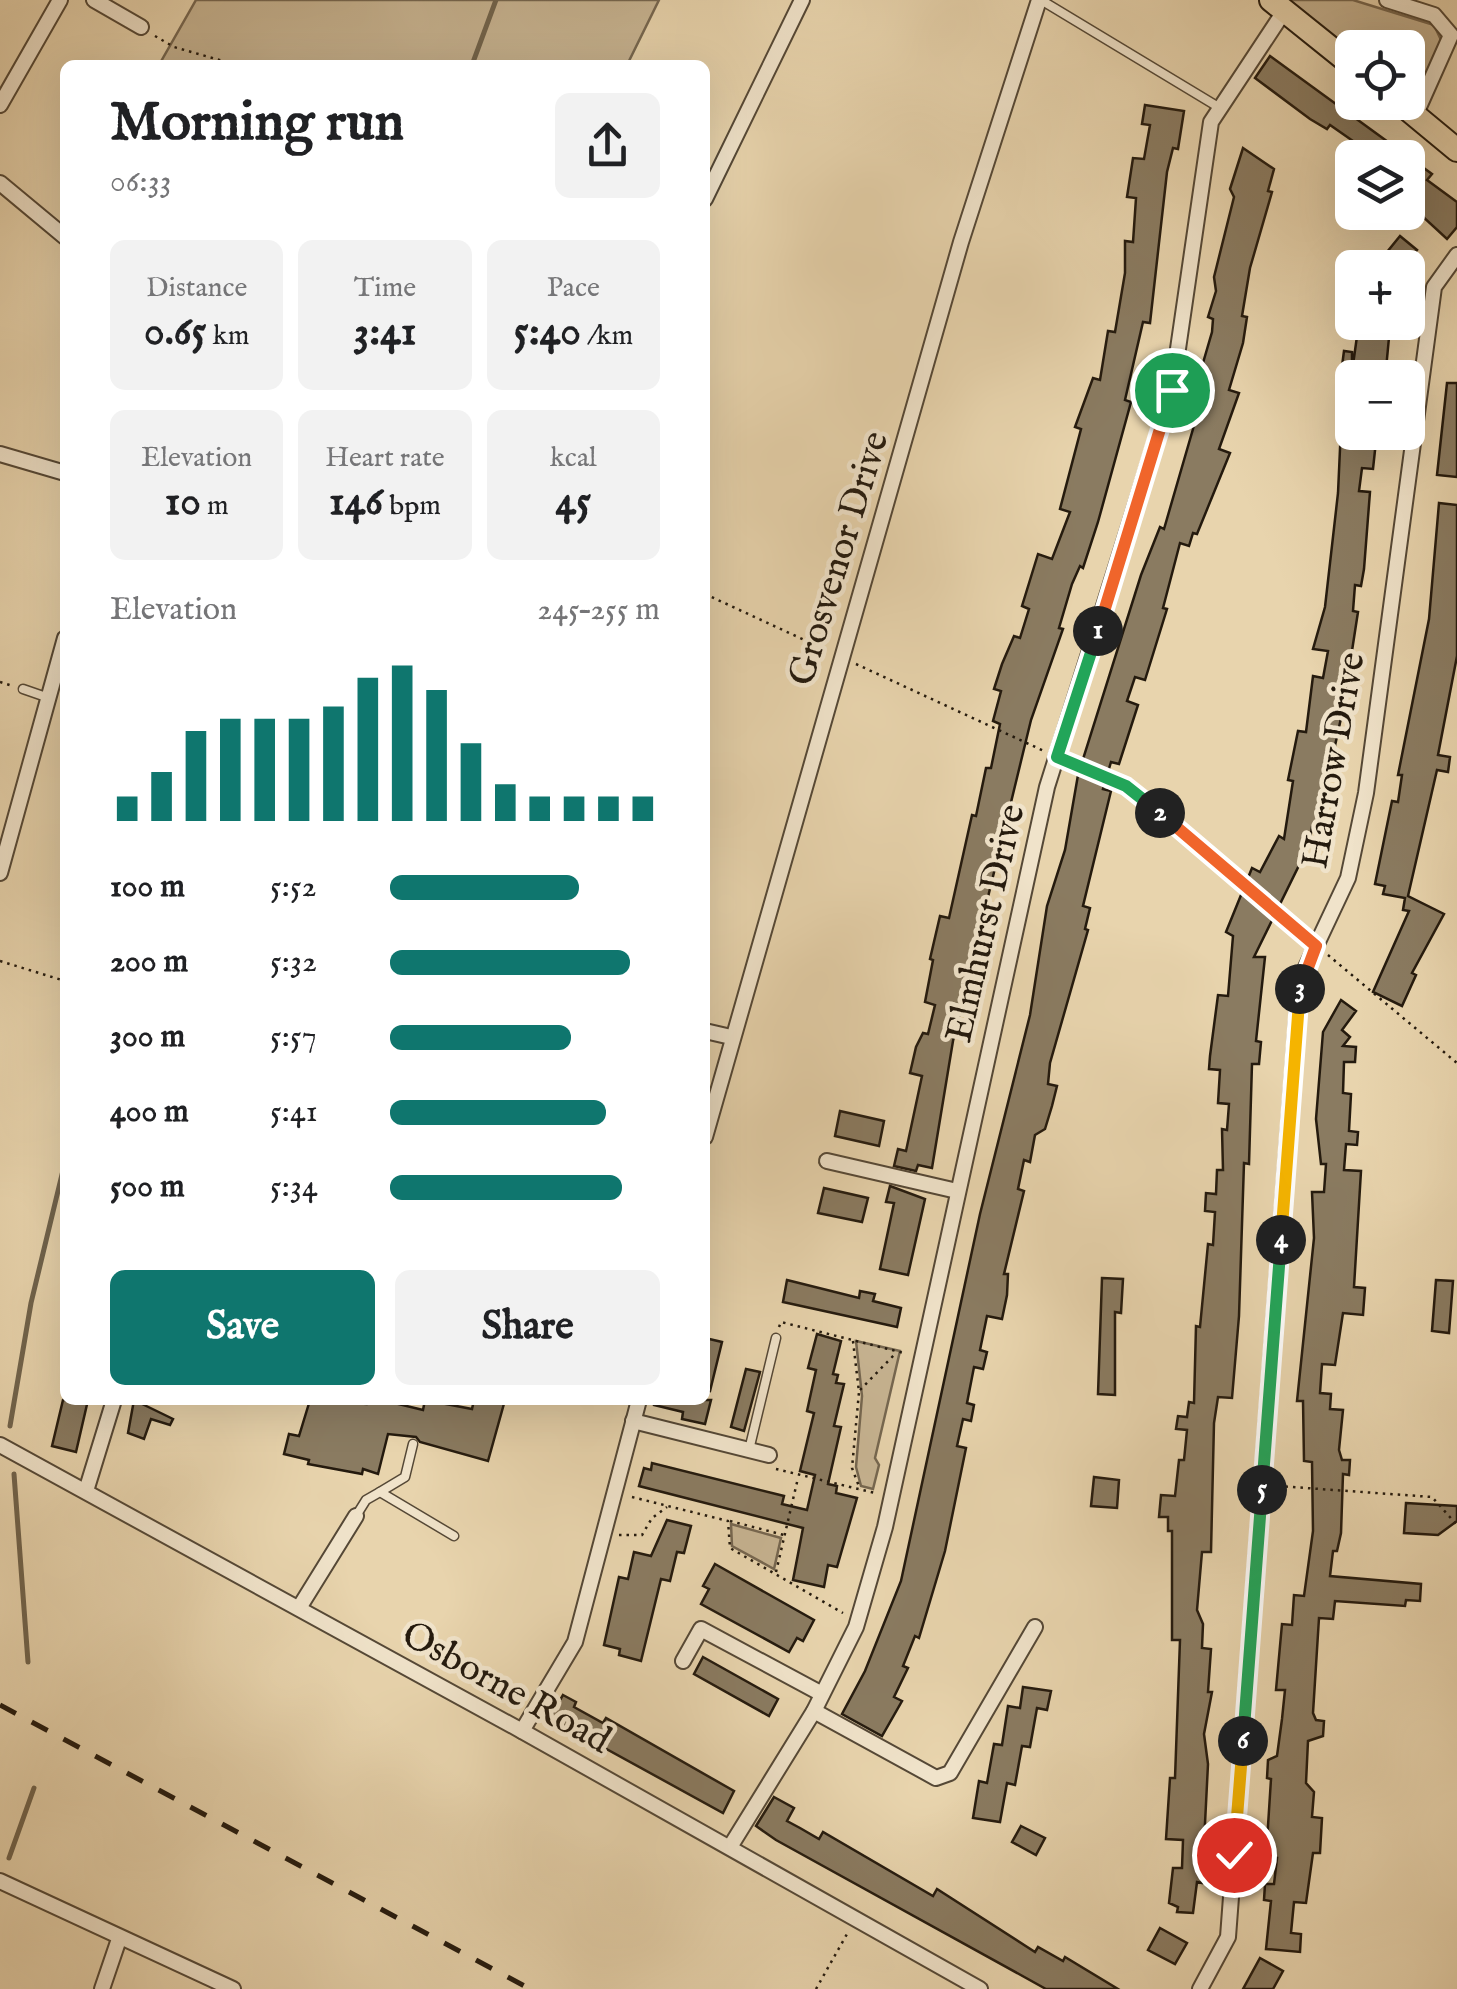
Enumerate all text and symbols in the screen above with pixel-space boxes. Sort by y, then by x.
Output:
map controls [1335,30,1425,450]
button: locate [1335,30,1425,120]
text: Morning run [110,89,404,159]
button: share [555,93,660,198]
button: layers [1335,140,1425,230]
text: 06:33 [110,162,172,203]
button: + [1335,250,1425,340]
text: Distance [146,271,247,306]
text: Time [354,271,416,306]
text: Pace [547,271,600,306]
text: 0.65 [144,306,207,359]
text: 3:41 [353,306,416,359]
text: 5:40 [513,306,581,359]
text: km [207,319,249,354]
text: /km [581,319,633,354]
pin [1130,348,1215,433]
button: − [1335,360,1425,450]
icon: arrive [1145,363,1200,418]
street label: Grosvenor Drive [778,426,901,692]
text: Elevation [141,441,252,476]
text: Heart rate [325,441,445,476]
text: kcal [550,441,597,476]
text: 10 [165,476,201,529]
text: 146 [329,476,383,529]
text: 45 [555,476,591,529]
text: m [201,489,229,524]
text: bpm [383,489,441,524]
text: Elevation [110,590,237,631]
text: 245–255 m [537,590,660,631]
pin: 1 [1073,606,1123,656]
text: 1 [1093,613,1103,648]
street label: Harrow Drive [1292,649,1378,872]
pin: 2 [1135,788,1185,838]
text: 2 [1153,795,1167,830]
street label: Elmhurst Drive [936,800,1038,1047]
text: 100 m [110,867,185,908]
text: 5:52 [270,867,317,908]
text: 200 m [110,942,188,983]
text: 5:32 [270,942,317,983]
pin: 3 [1275,964,1325,1014]
text: 3 [1295,971,1305,1006]
text: 300 m [110,1017,185,1058]
text: 5:57 [270,1017,317,1058]
text: 400 m [110,1092,189,1133]
text: 5:41 [270,1092,318,1133]
text: 500 m [110,1167,185,1208]
text: 5:34 [270,1167,318,1208]
pin: 4 [1256,1215,1306,1265]
text: 4 [1274,1222,1288,1257]
button: Save [110,1270,375,1385]
button: Share [395,1270,660,1385]
pin: 5 [1237,1465,1287,1515]
text: 5 [1257,1472,1267,1507]
street label: Osborne Road [393,1612,619,1766]
pin: 6 [1218,1716,1268,1766]
text: 6 [1237,1723,1249,1758]
pin [1192,1813,1277,1898]
icon: check [1207,1828,1262,1883]

